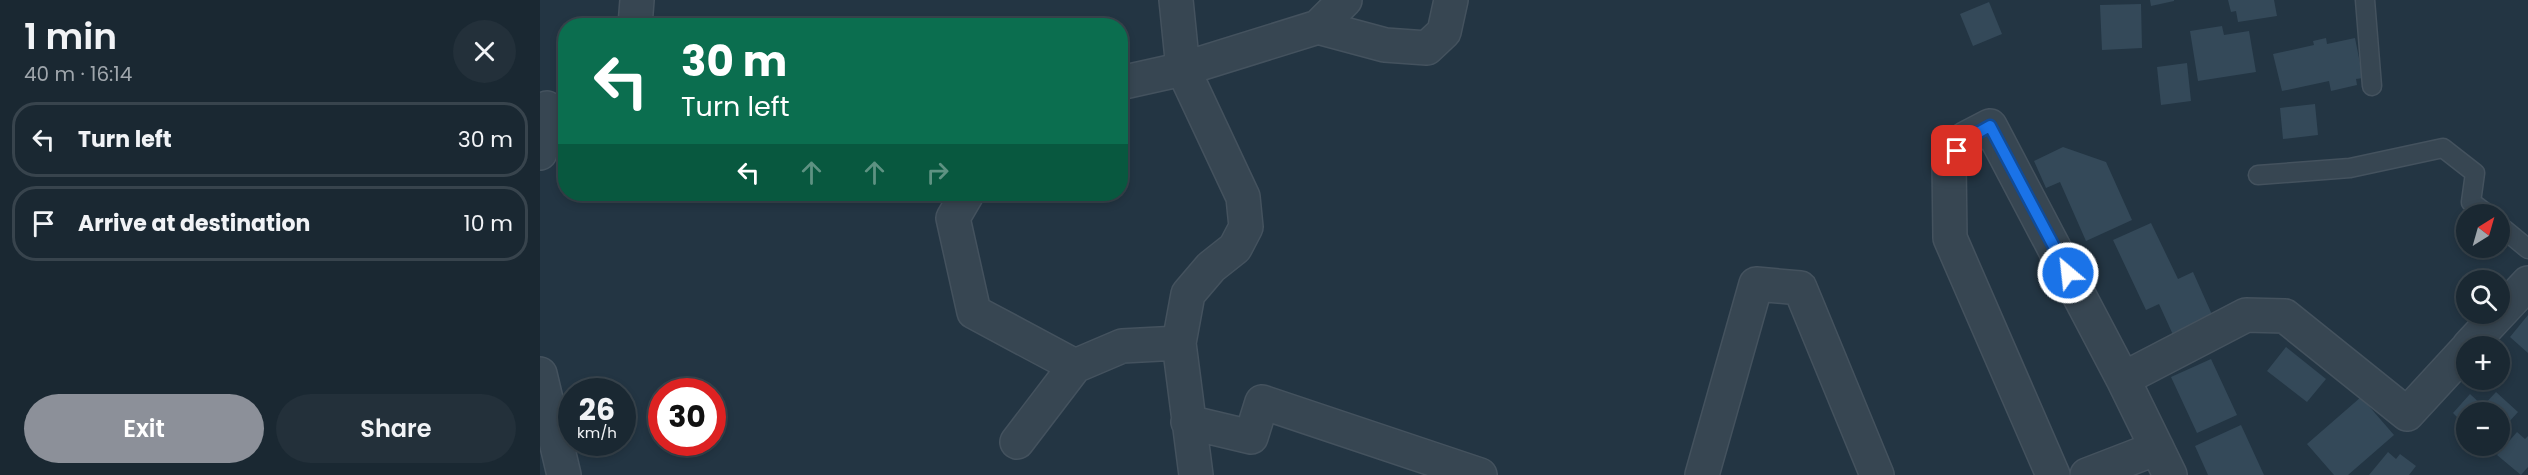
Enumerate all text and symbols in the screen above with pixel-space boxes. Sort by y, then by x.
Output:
text: 1 min [24,11,117,62]
button: close [453,20,516,83]
text: 30 m [681,32,787,91]
icon: left [582,42,660,120]
text: 40 m · 16:14 [24,60,132,88]
text: Turn left [681,88,790,125]
icon: left [27,123,60,156]
text: Turn left [78,124,172,155]
text: 30 m [458,124,513,155]
pin [1931,125,1982,176]
icon: arrive [1940,134,1973,167]
icon: left [732,156,765,189]
icon: ahead [795,156,828,189]
icon: ahead [858,156,891,189]
icon: right [921,156,954,189]
north arrow [2456,204,2510,258]
map controls [2456,204,2510,456]
icon: arrive [27,207,60,240]
text: Arrive at destination [78,208,310,239]
text: 10 m [464,208,513,239]
position arrow [2036,241,2100,305]
button: search [2456,270,2510,324]
button: + [2456,336,2510,390]
speed limit sign: 30 [648,378,726,456]
text: 26 [579,388,615,431]
button: Exit [24,394,264,463]
button: Share [276,394,516,463]
button: − [2456,402,2510,456]
text: km/h [577,422,617,443]

